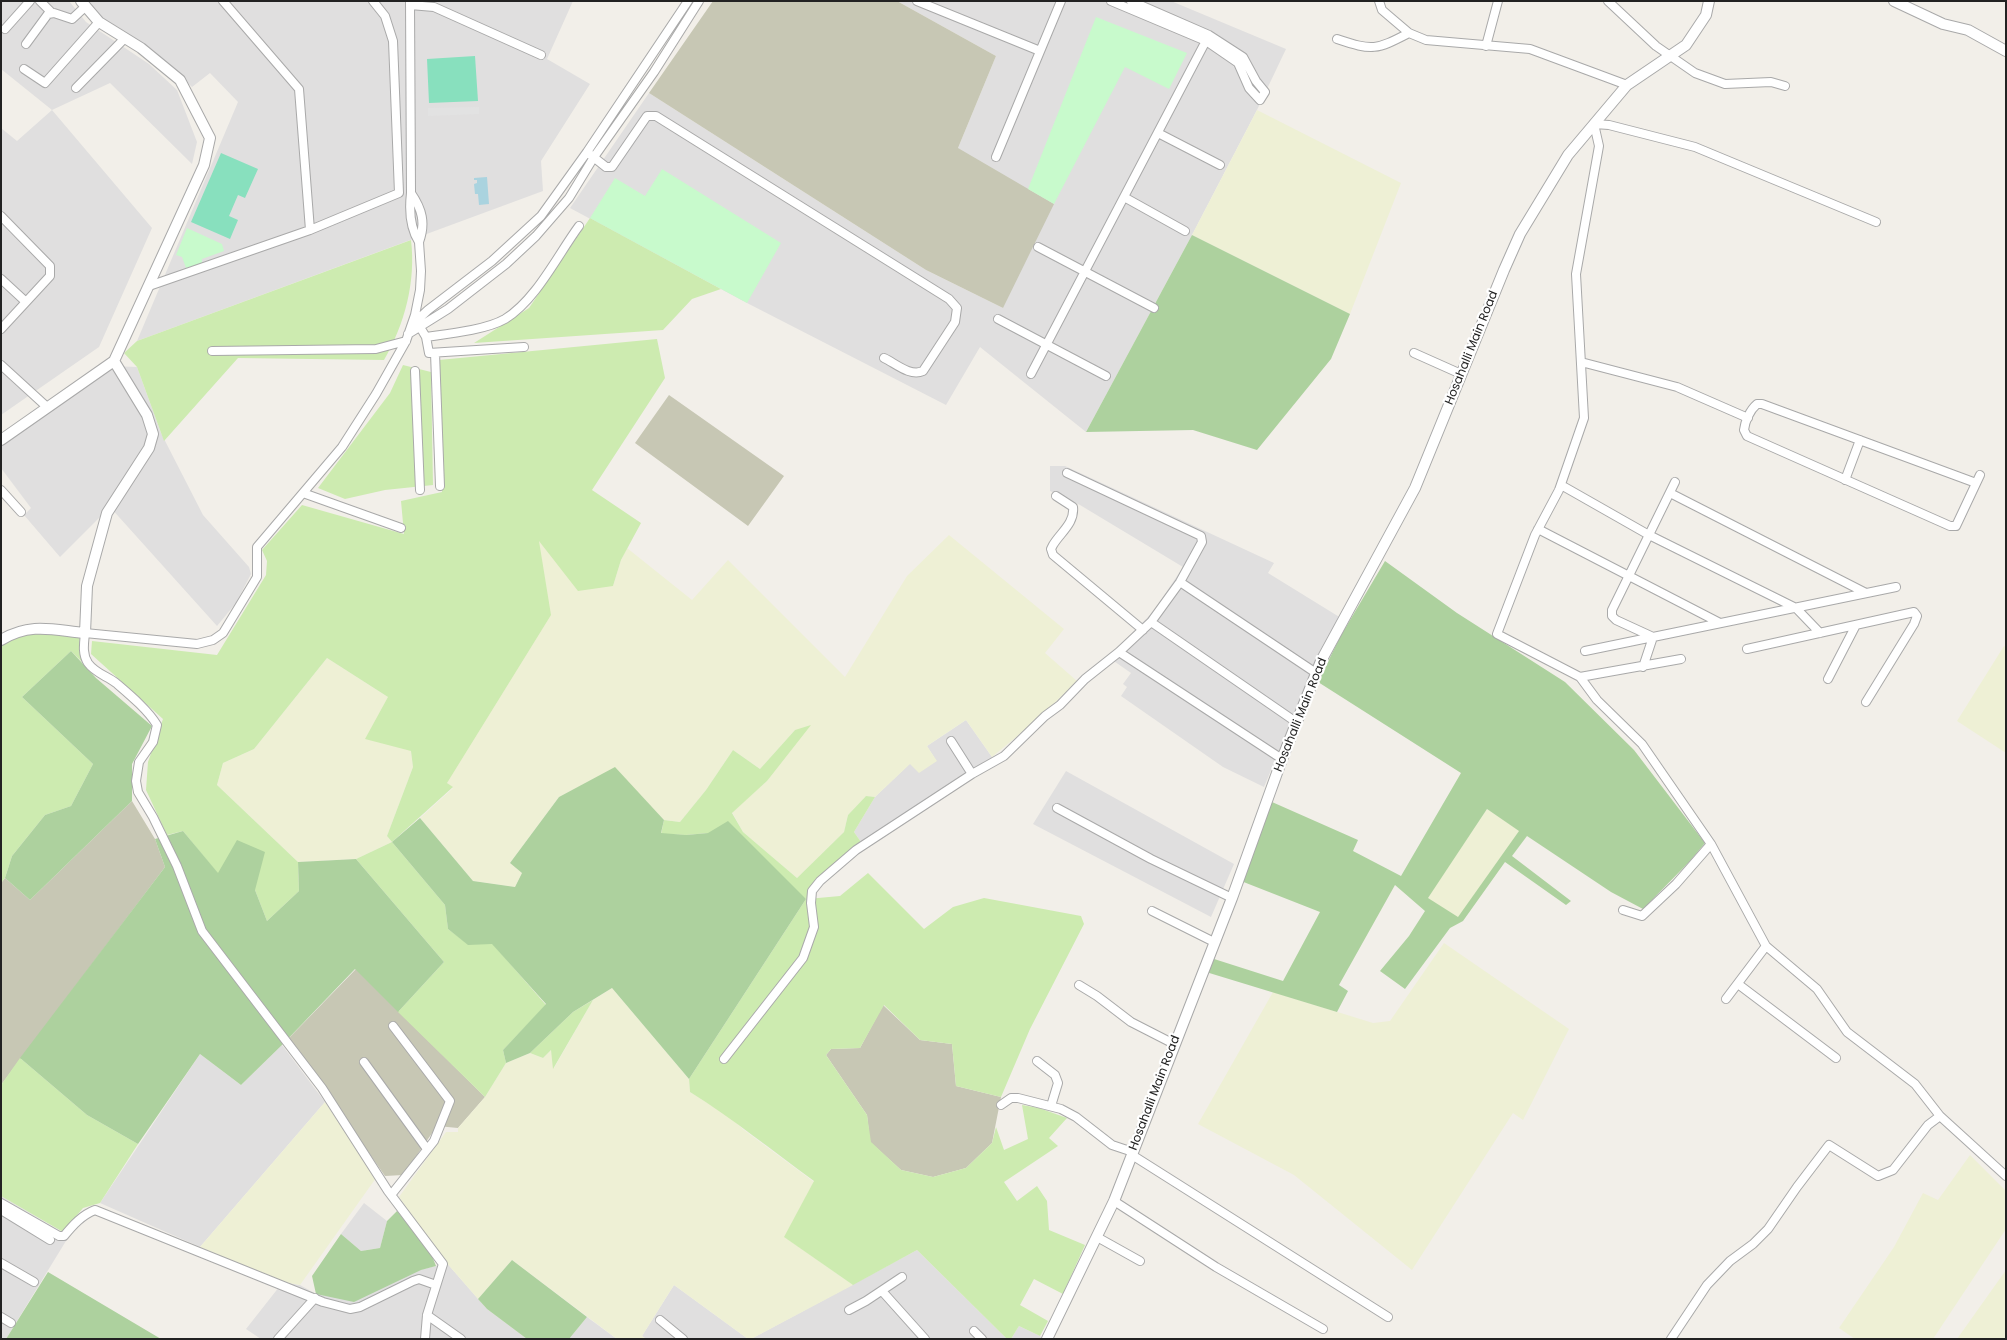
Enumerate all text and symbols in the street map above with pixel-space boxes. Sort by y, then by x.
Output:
street label: Hosahalli Main Road [1443,289,1501,407]
street label: Hosahalli Main Road [1272,656,1330,774]
street label: Hosahalli Main Road [1126,1034,1184,1152]

